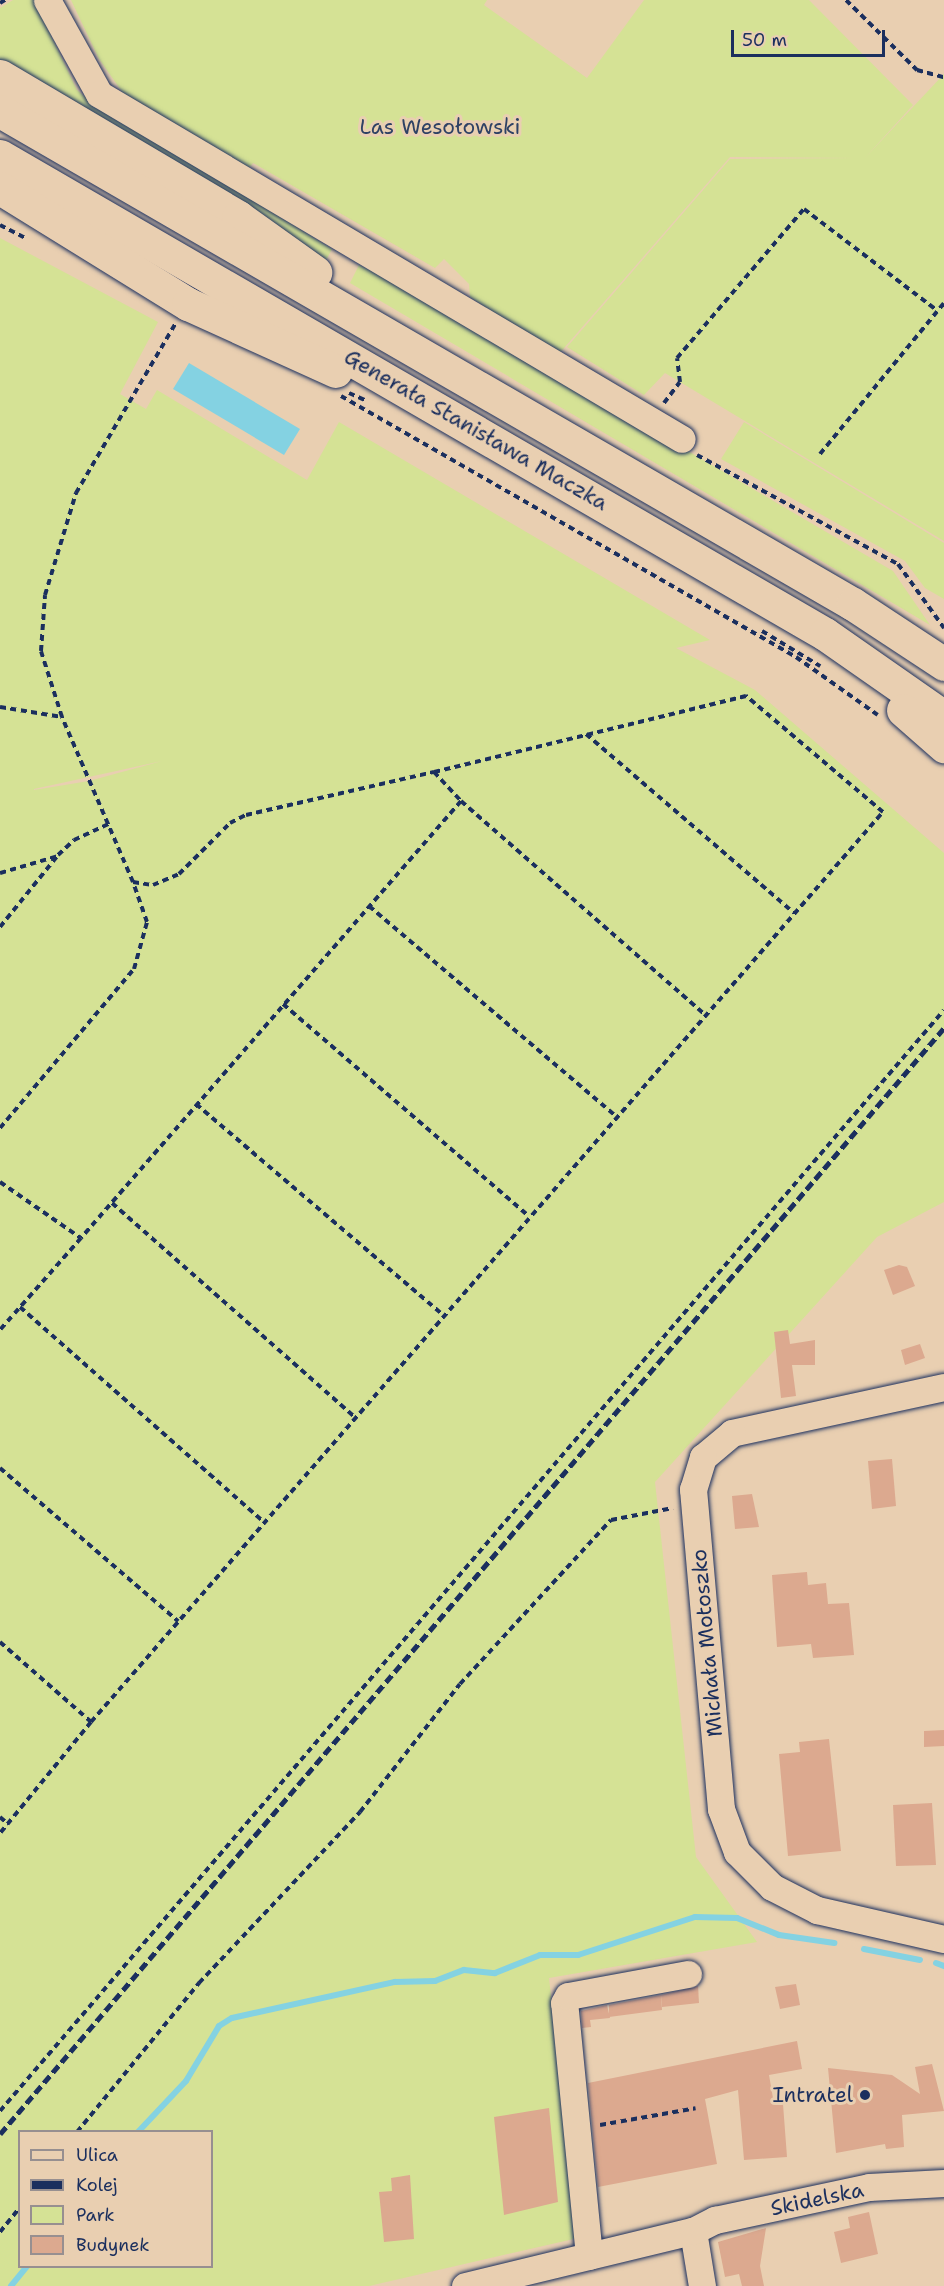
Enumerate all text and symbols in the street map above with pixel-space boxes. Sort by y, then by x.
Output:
scale bar [734,18,888,56]
text: 50 m [742,28,787,52]
park label: Las Wesołowski [360,114,520,140]
street label: Generała Stanisława Maczka [340,344,612,516]
street label: Michała Motoszko [686,1548,728,1738]
place label: Intratel [772,2082,853,2108]
marker: Intratel [858,2088,872,2102]
legend [18,2130,213,2268]
text: Ulica [76,2143,118,2167]
text: Kolej [76,2173,118,2197]
street label: Skidelska [768,2177,866,2221]
text: Park [76,2203,115,2227]
text: Budynek [76,2233,150,2257]

